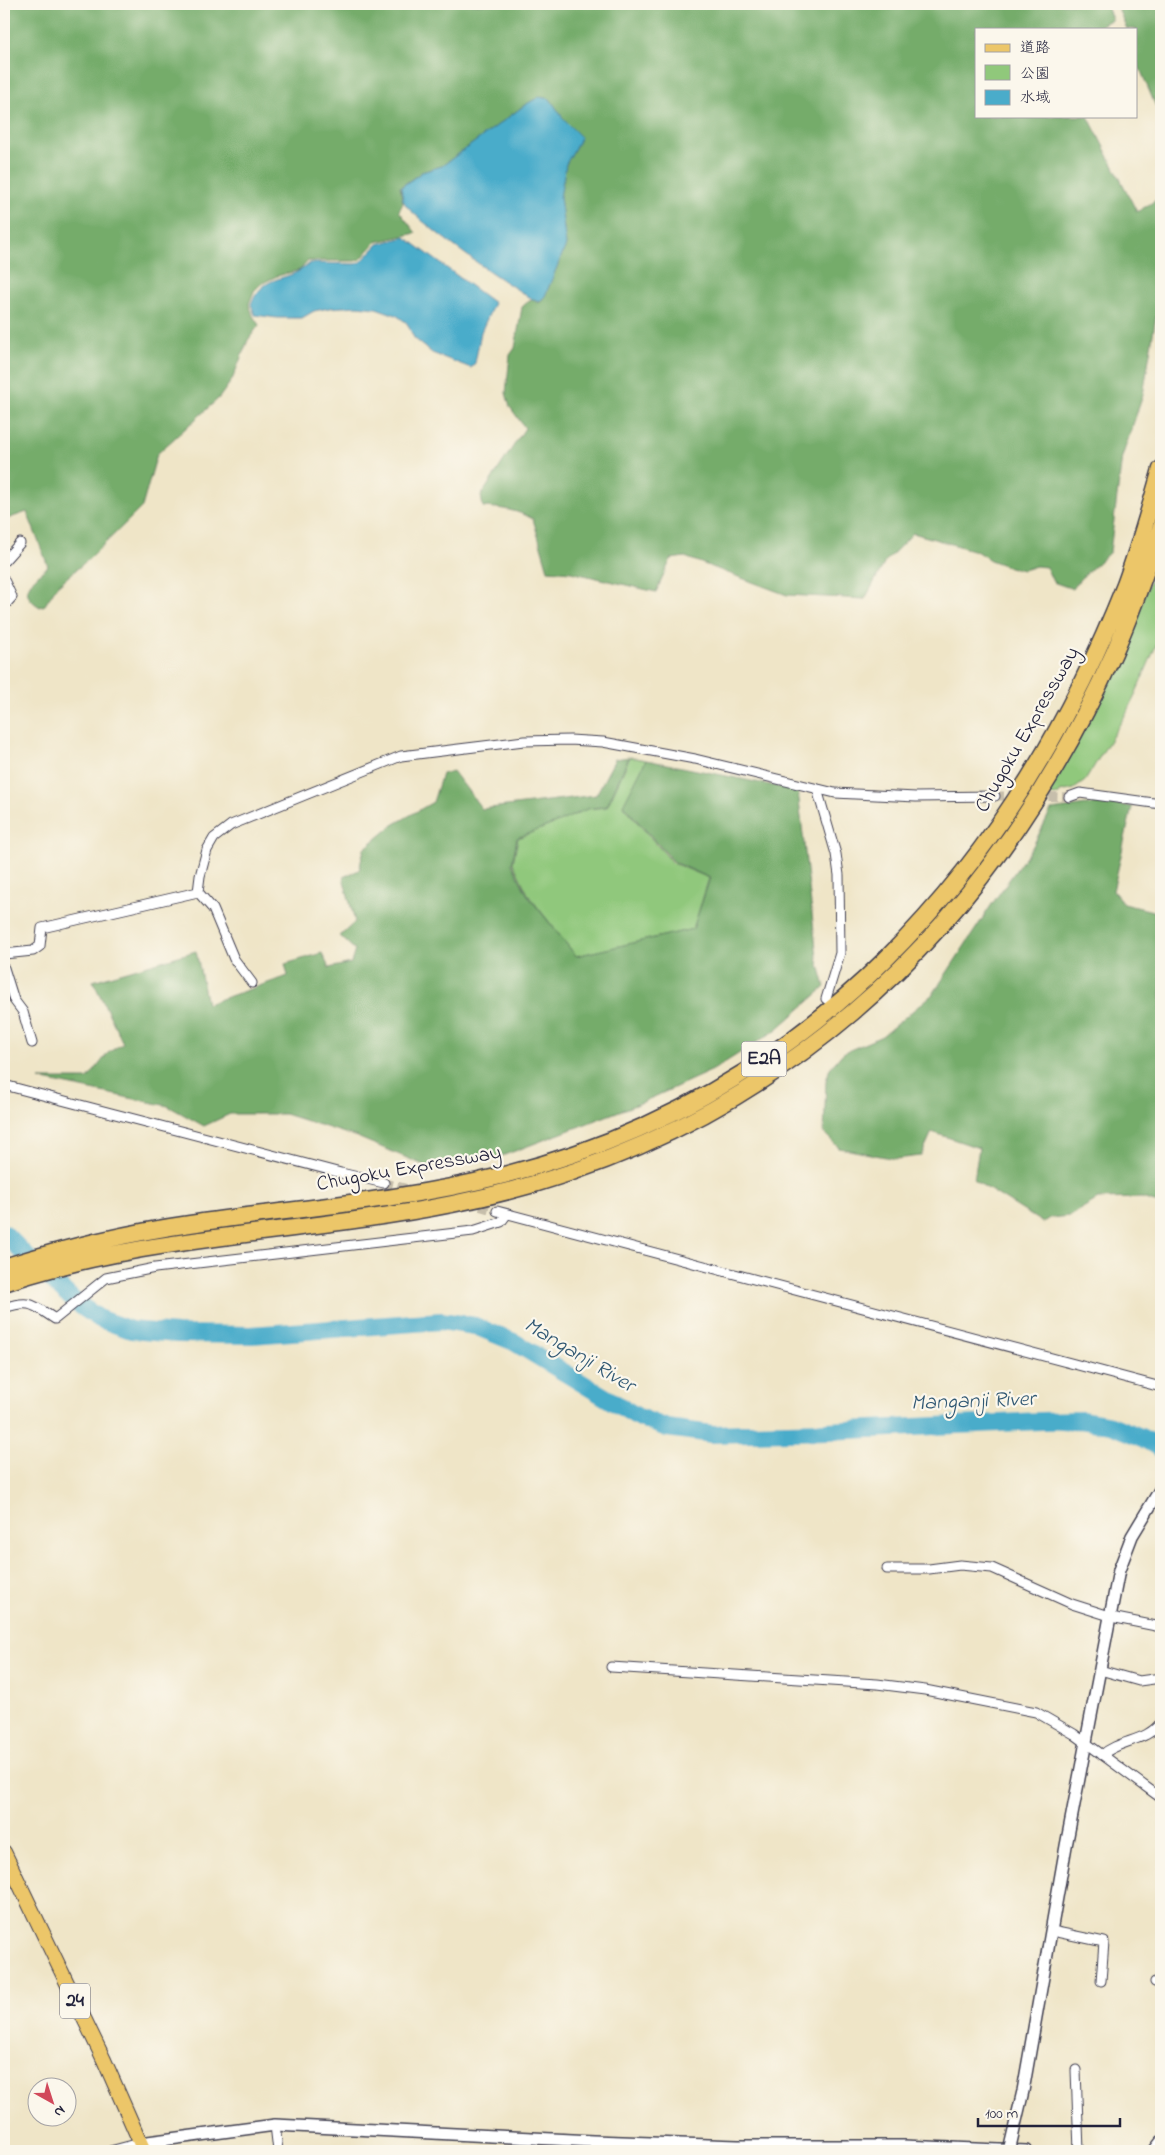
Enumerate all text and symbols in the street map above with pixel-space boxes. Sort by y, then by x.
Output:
legend [975,28,1138,118]
text: 道路 [1020,37,1050,59]
text: 公園 [1020,63,1050,85]
text: 水域 [1020,87,1050,109]
street label: Chugoku Expressway [968,641,1090,820]
road number: E2A [742,1042,786,1076]
street label: Chugoku Expressway [314,1138,504,1202]
water label: Manganji River [517,1310,643,1403]
water label: Manganji River [910,1384,1039,1420]
road number: 24 [60,1984,90,2018]
north arrow [28,2078,78,2128]
scale bar [978,2095,1120,2127]
text: N [49,2100,70,2122]
text: 100 m [985,2103,1018,2125]

